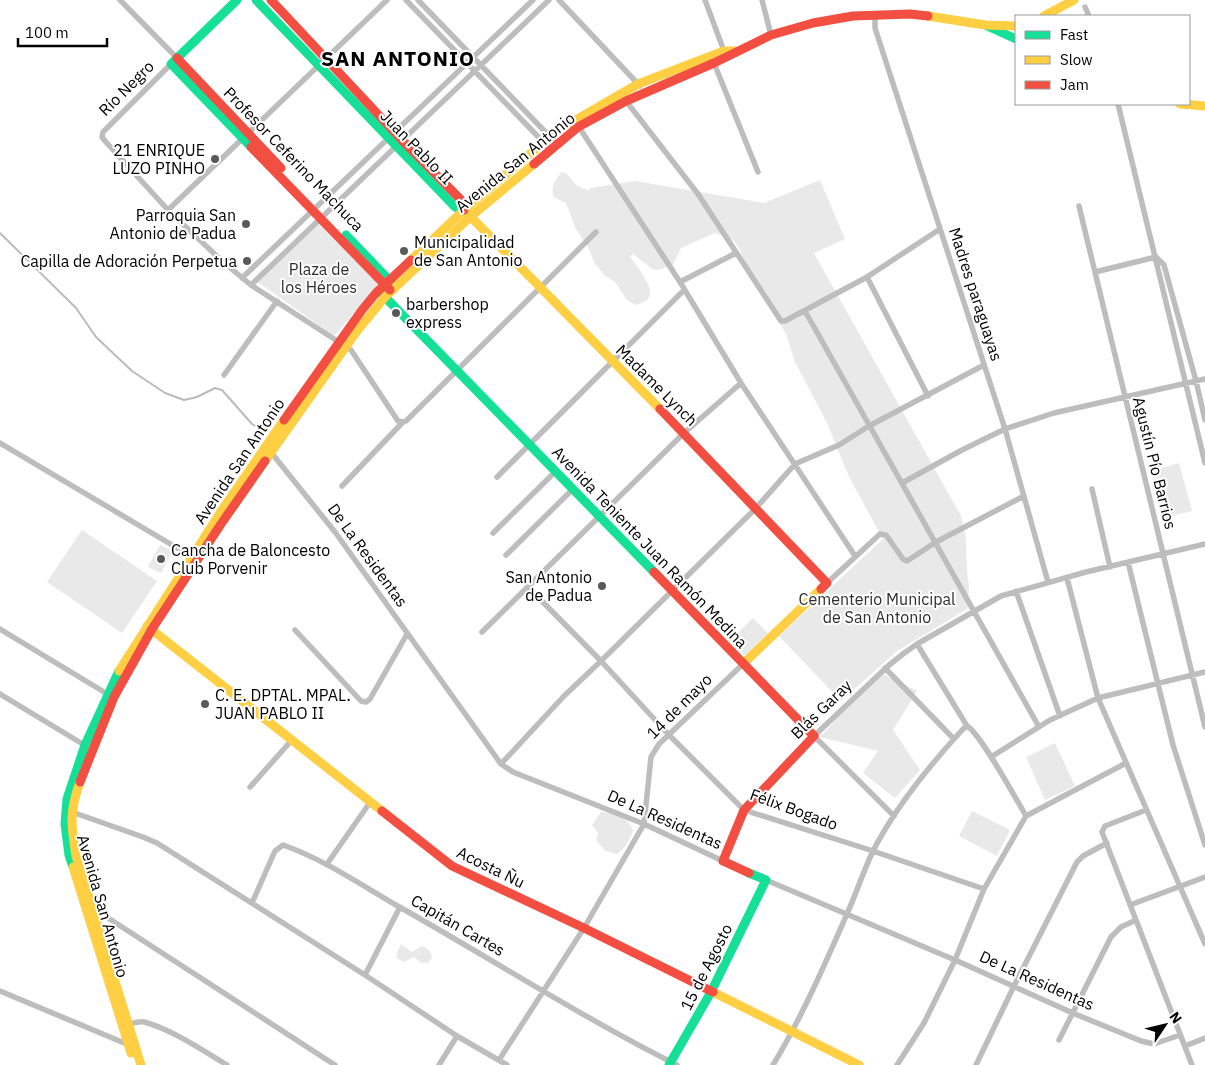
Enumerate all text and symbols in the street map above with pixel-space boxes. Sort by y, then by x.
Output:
scale bar [18,15,106,47]
legend [1015,15,1190,105]
text: 100 m [25,23,69,42]
text: Fast [1060,25,1088,44]
district label: SAN ANTONIO [321,44,475,72]
text: Slow [1060,50,1093,69]
street label: Río Negro [94,56,158,120]
text: Jam [1060,75,1089,94]
street label: Profesor Ceferino Machuca [220,83,369,236]
street label: Juan Pablo II [376,106,458,188]
street label: Avenida San Antonio [451,108,579,216]
place label: 21 ENRIQUE LUZO PINHO [112,140,205,178]
marker: 21 ENRIQUE LUZO PINHO [209,153,221,165]
place label: Parroquia San Antonio de Padua [109,205,236,243]
marker: Parroquia San Antonio de Padua [240,218,252,230]
street label: Madres paraguayas [945,225,1007,363]
place label: Municipalidad de San Antonio [414,232,522,270]
marker: Municipalidad de San Antonio [398,245,410,257]
place label: Capilla de Adoración Perpetua [20,251,237,271]
marker: Capilla de Adoración Perpetua [241,255,253,267]
park label: Plaza de los Héroes [281,259,357,297]
place label: barbershop express [406,294,489,332]
marker: barbershop express [390,307,402,319]
street label: Madame Lynch [612,340,702,430]
street label: Avenida San Antonio [189,394,289,528]
street label: Agustín Pío Barrios [1129,395,1181,531]
street label: Avenida Teniente Juan Ramón Medina [548,442,752,652]
street label: De La Residentas [324,499,412,611]
place label: Cancha de Baloncesto Club Porvenir [171,540,330,578]
marker: Cancha de Baloncesto Club Porvenir [155,553,167,565]
place label: San Antonio de Padua [505,567,592,605]
marker: San Antonio de Padua [596,580,608,592]
park label: Cementerio Municipal de San Antonio [799,589,955,627]
street label: 14 de mayo [642,669,716,743]
street label: Blás Garay [786,675,856,743]
place label: C. E. DPTAL. MPAL. JUAN PABLO II [215,685,351,723]
marker: C. E. DPTAL. MPAL. JUAN PABLO II [199,698,211,710]
street label: Félix Bogado [747,784,841,834]
street label: De La Residentas [605,785,725,853]
street label: Avenida San Antonio [73,832,133,980]
street label: Acosta Ñu [454,842,528,892]
street label: Capitán Cartes [407,890,509,960]
street label: 15 de Agosto [676,920,736,1014]
street label: De La Residentas [977,946,1097,1014]
north arrow [1140,1000,1190,1050]
text: N [1165,1008,1186,1027]

